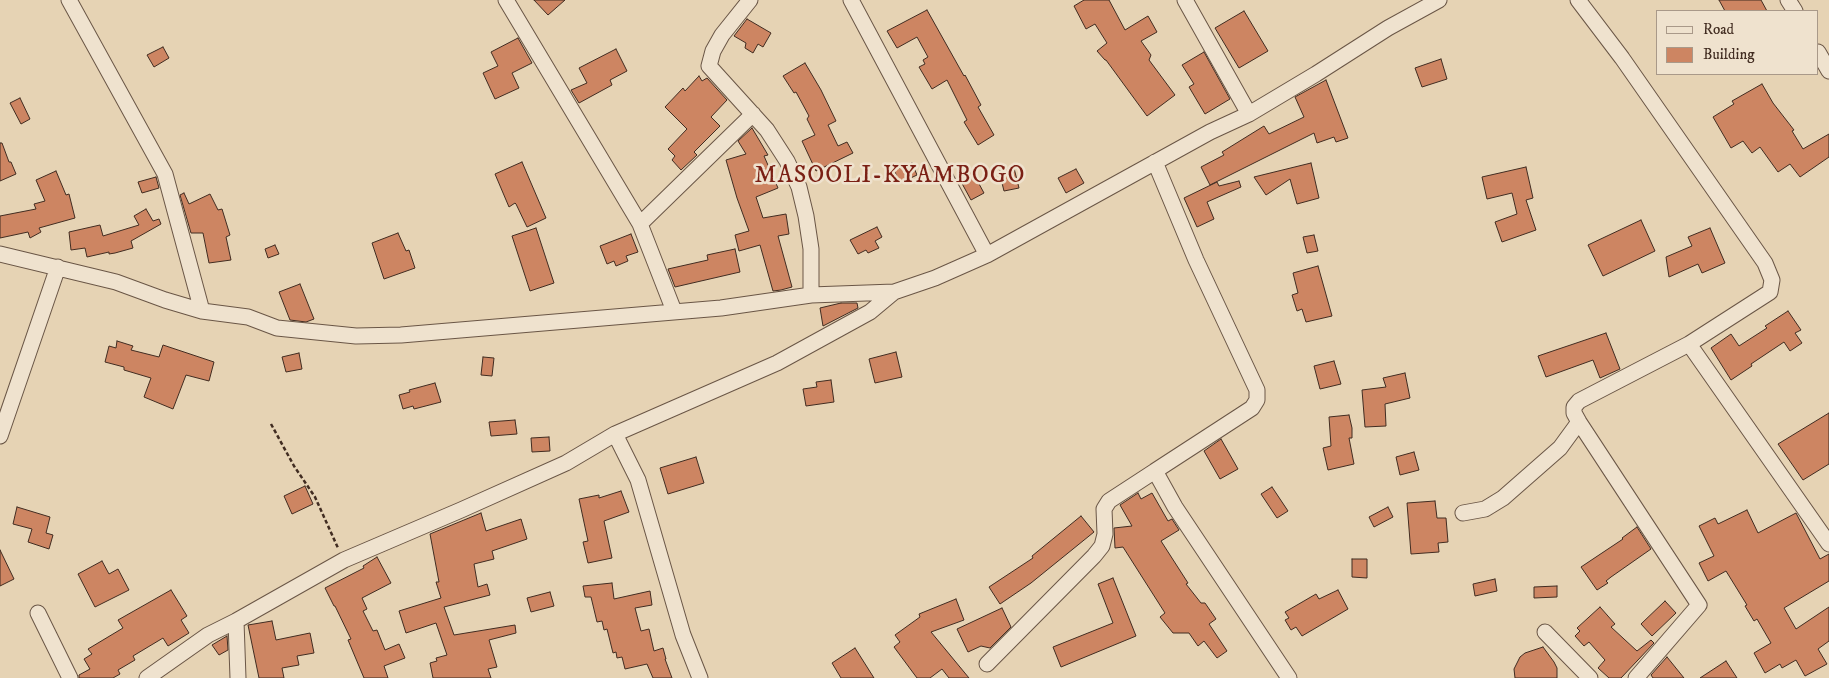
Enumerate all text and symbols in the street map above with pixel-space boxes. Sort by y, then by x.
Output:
legend [1656,10,1819,75]
text: Road [1703,20,1734,39]
text: Building [1703,45,1755,64]
district label: MASOOLI-KYAMBOGO [752,163,1028,191]

